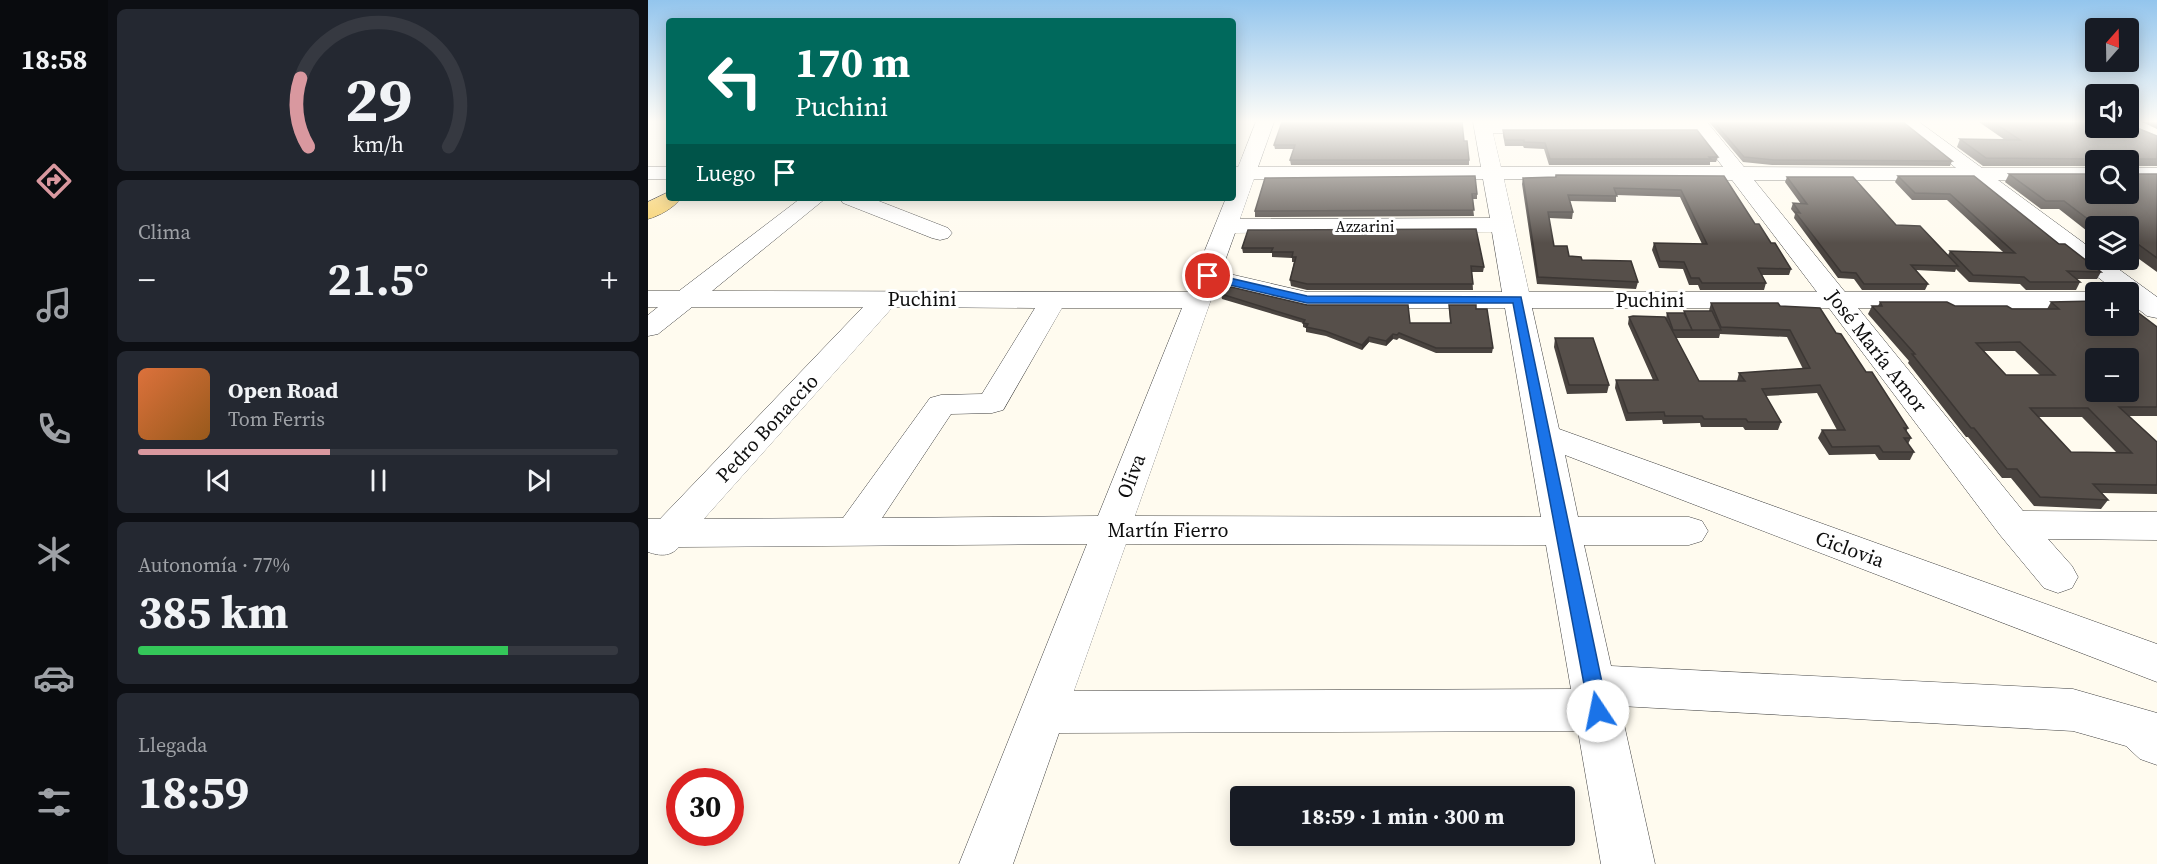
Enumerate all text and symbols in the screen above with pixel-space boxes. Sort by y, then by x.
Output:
north arrow [2085,18,2139,72]
map controls [2085,18,2139,402]
text: 170 m [795,33,910,91]
text: 18:58 [21,41,87,78]
icon: left [696,42,774,120]
text: 29 [344,56,412,142]
button: sound [2085,84,2139,138]
text: Puchini [795,88,888,125]
text: km/h [352,130,404,159]
button: search [2085,150,2139,204]
icon: arrive [768,156,801,189]
text: Luego [696,158,756,188]
icon: directions [33,160,75,202]
street label: Azzarini [1335,215,1395,237]
button: layers [2085,216,2139,270]
text: Clima [138,218,191,246]
text: 21.5° [327,248,429,310]
pin [1182,250,1233,301]
text: − [138,257,156,302]
text: + [601,257,618,302]
icon: arrive [1191,259,1224,292]
button: + [2085,282,2139,336]
street label: José María Amor [1819,283,1934,419]
icon: music [33,284,75,326]
street label: Puchini [888,285,956,313]
street label: Puchini [1616,286,1684,314]
button: − [2085,348,2139,402]
street label: Pedro Bonaccio [709,368,825,488]
text: Open Road [228,375,338,405]
text: Tom Ferris [228,405,325,433]
icon: phone [33,408,75,450]
street label: Oliva [1110,449,1153,502]
icon: previous [202,464,235,497]
icon: pause [362,464,395,497]
icon: next [522,464,555,497]
street label: Martín Fierro [1107,516,1229,544]
street label: Ciclovia [1812,524,1889,575]
icon: climate [33,533,75,575]
text: Autonomía · 77% [138,551,290,579]
text: 385 km [138,581,289,643]
icon: car [33,657,75,699]
position arrow [1566,679,1630,743]
text: Llegada [138,731,208,759]
text: 18:59 [138,761,249,823]
speed limit sign: 30 [666,768,744,846]
icon: filters [33,781,75,823]
text: 18:59 · 1 min · 300 m [1301,801,1504,831]

